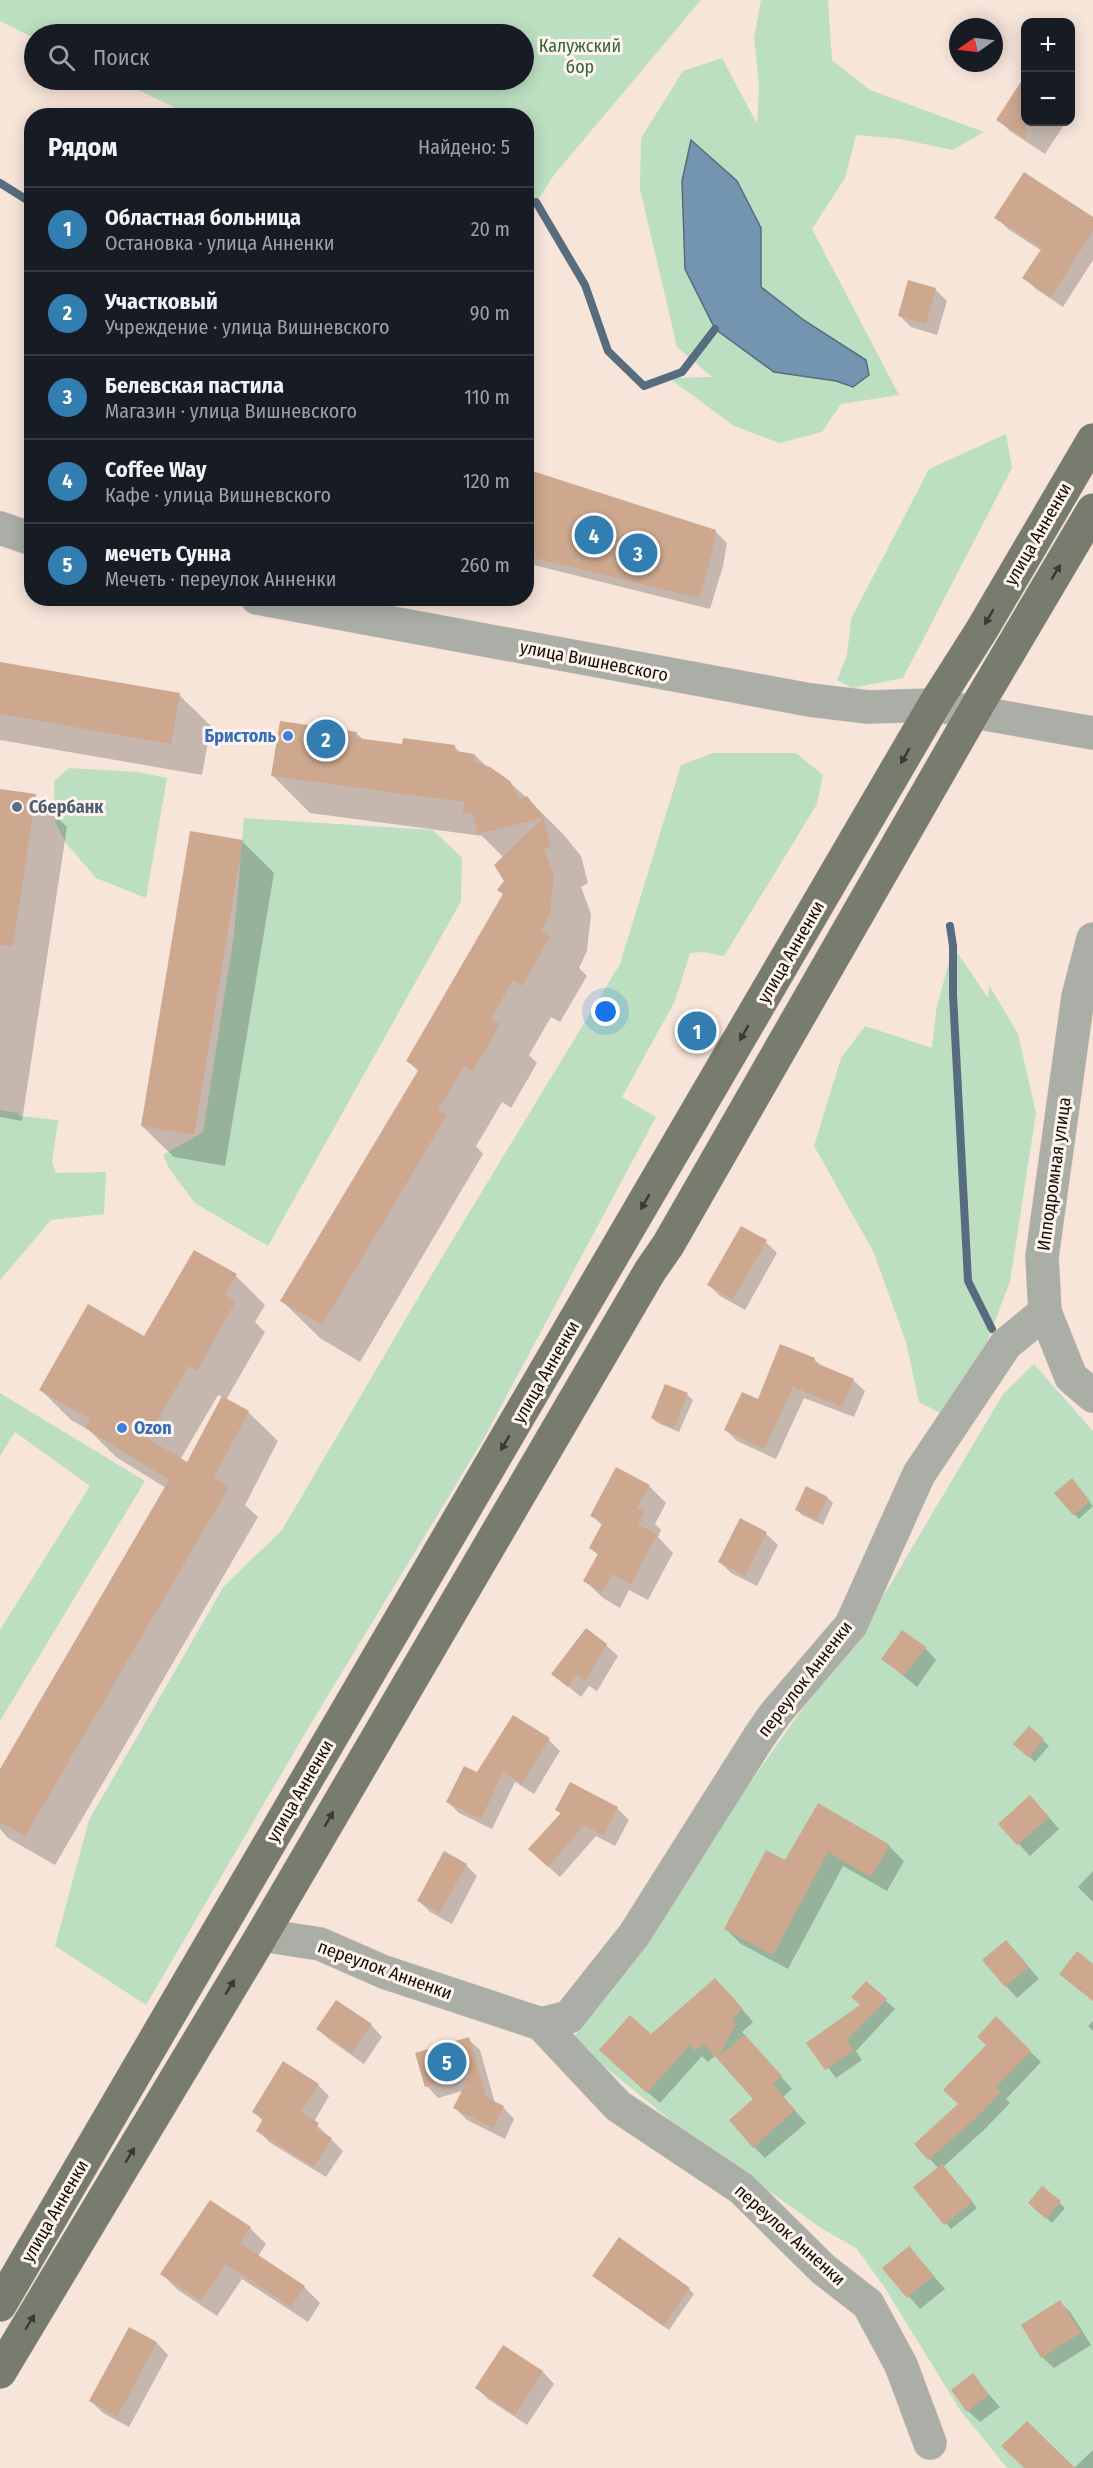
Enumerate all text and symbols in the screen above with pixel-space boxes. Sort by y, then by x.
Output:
north arrow [949,18,1003,72]
map controls [1021,18,1075,126]
button: + [1021,18,1075,72]
search box [24,24,534,90]
park label: Калужский бор [539,35,621,78]
icon: search [45,41,78,74]
text: Поиск [93,44,149,71]
button: − [1021,72,1075,126]
text: Рядом [48,132,117,163]
text: Найдено: 5 [418,135,510,159]
text: Областная больница [105,204,301,231]
text: 1 [63,217,72,241]
text: 20 m [471,217,510,241]
text: Остановка · улица Анненки [105,231,334,255]
text: Участковый [105,288,218,315]
text: 2 [63,301,72,325]
text: 90 m [470,301,510,325]
text: Учреждение · улица Вишневского [105,315,389,339]
text: Белевская пастила [105,372,284,399]
text: 3 [63,385,72,409]
text: 110 m [464,385,510,409]
text: Магазин · улица Вишневского [105,399,357,423]
text: Coffee Way [105,456,206,483]
text: 4 [62,469,73,493]
text: 120 m [463,469,510,493]
street label: улица Анненки [1000,479,1076,589]
text: Кафе · улица Вишневского [105,483,331,507]
pin: 4 [574,512,614,558]
pin: 3 [618,530,658,576]
text: мечеть Сунна [105,540,231,567]
text: 5 [63,553,72,577]
text: 260 m [461,553,510,577]
one-way arrow [1051,563,1061,580]
text: Мечеть · переулок Анненки [105,567,336,591]
one-way arrow [984,609,995,625]
street label: улица Вишневского [518,636,670,686]
pin: 2 [306,716,346,762]
place label: Бристоль [204,725,276,747]
marker: Бристоль [281,729,295,743]
one-way arrow [899,748,910,764]
place label: Сбербанк [29,796,104,818]
marker: Сбербанк [10,800,24,814]
street label: улица Анненки [753,897,829,1007]
your location [591,997,620,1026]
pin: 1 [678,1008,716,1054]
one-way arrow [739,1025,749,1042]
street label: Ипподромная улица [1032,1096,1076,1252]
one-way arrow [640,1194,651,1210]
street label: улица Анненки [508,1317,584,1427]
place label: Ozon [134,1417,172,1439]
marker: Ozon [115,1421,129,1435]
one-way arrow [499,1435,510,1451]
street label: переулок Анненки [753,1617,857,1741]
street label: улица Анненки [262,1736,338,1846]
one-way arrow [324,1811,335,1827]
street label: переулок Анненки [315,1935,455,2005]
one-way arrow [225,1979,236,1995]
pin: 5 [428,2040,466,2084]
one-way arrow [125,2147,136,2163]
street label: улица Анненки [17,2156,93,2266]
street label: переулок Анненки [730,2180,850,2290]
one-way arrow [25,2313,35,2330]

